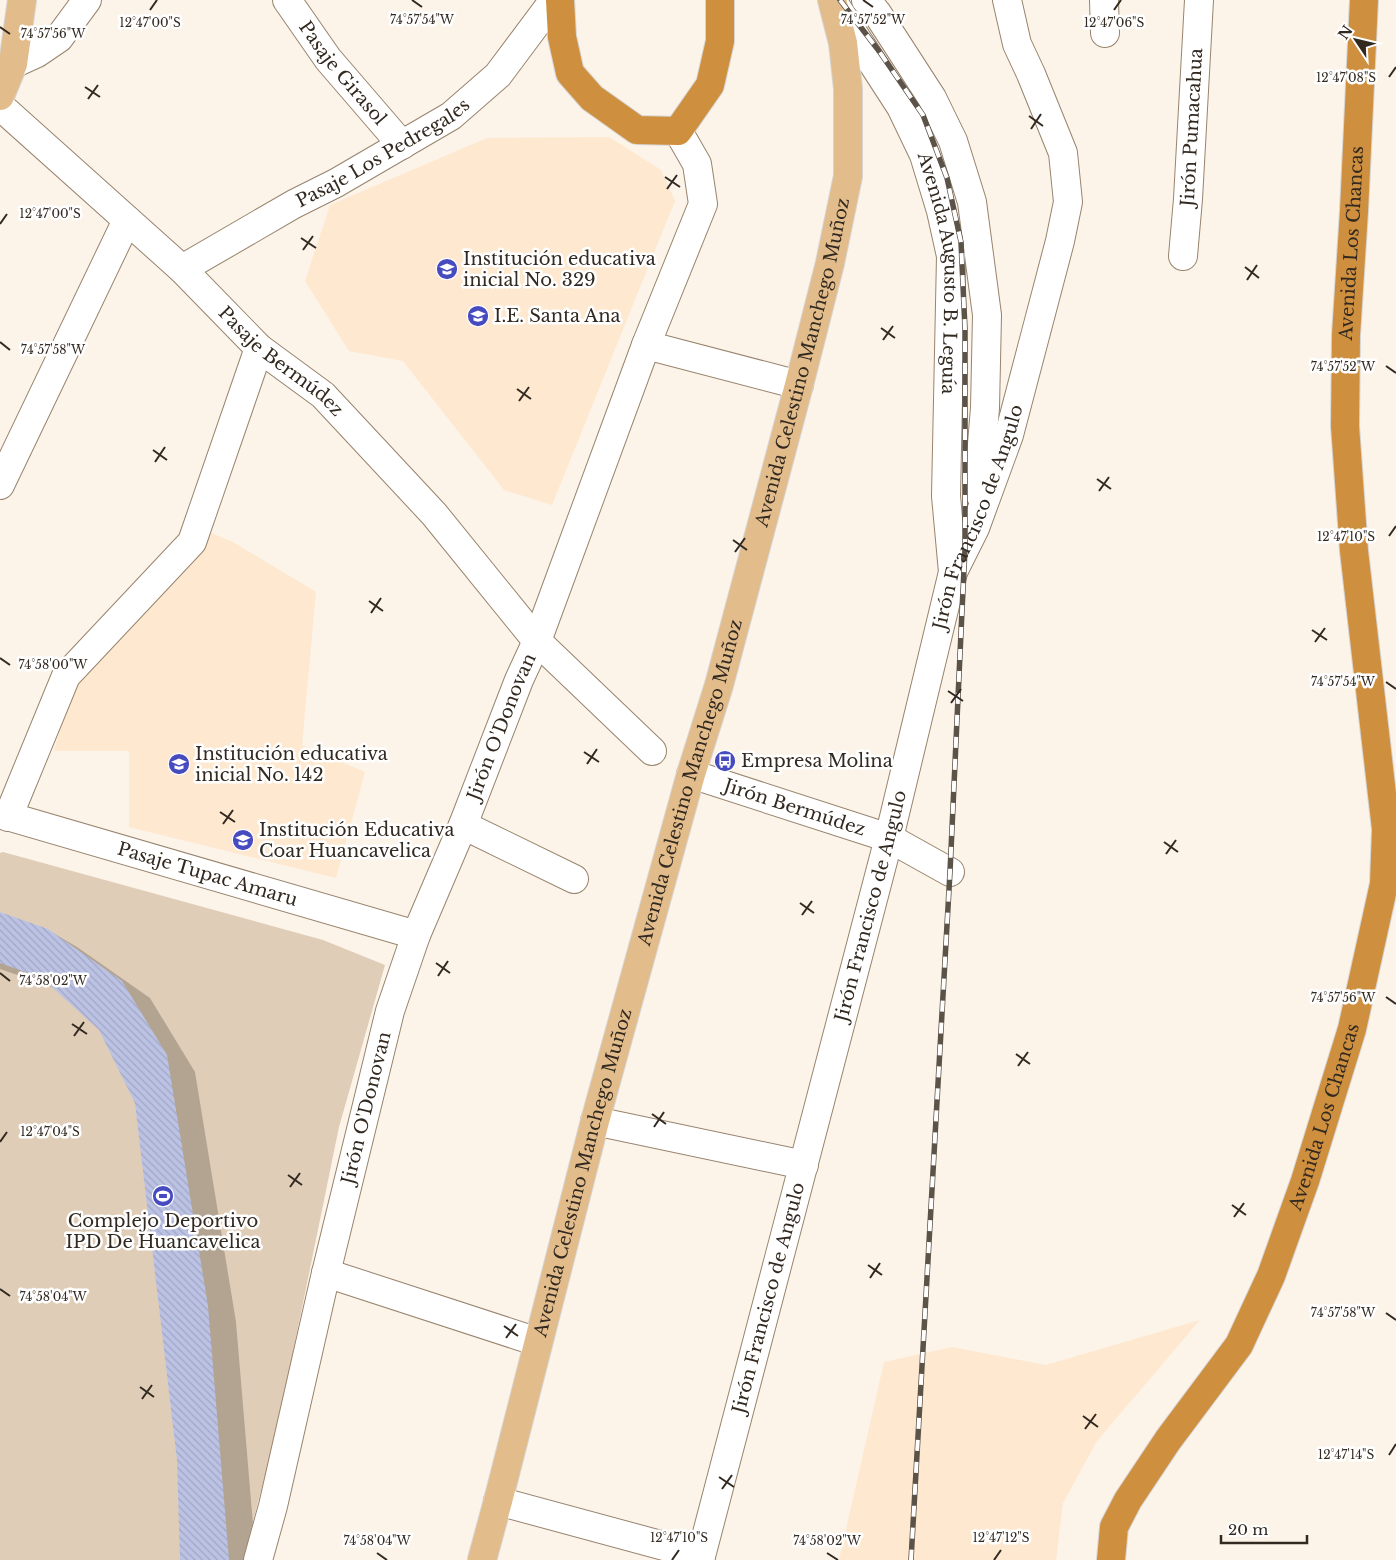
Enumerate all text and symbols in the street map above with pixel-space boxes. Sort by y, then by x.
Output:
text: 74°57'54"W [390,12,455,27]
text: 74°57'52"W [841,12,906,27]
text: 12°47'00"S [119,15,181,30]
text: 12°47'06"S [1084,15,1145,30]
north arrow [1331,15,1381,65]
street label: Pasaje Girasol [294,17,391,130]
text: N [1334,22,1357,43]
text: 74°57'56"W [21,26,86,41]
street label: Jirón Pumacahua [1176,48,1207,209]
text: 12°47'08"S [1316,70,1376,85]
street label: Pasaje Los Pedregales [292,94,474,212]
street label: Avenida Los Chancas [1335,145,1368,342]
street label: Avenida Augusto B. Leguía [912,149,962,395]
street label: Avenida Celestino Manchego Muñoz [750,196,854,530]
text: 12°47'00"S [19,206,81,221]
place label: Institución educativa inicial No. 329 [463,248,656,291]
school or university icon: Institución educativa inicial No. 329 [435,257,459,281]
street label: Pasaje Bermúdez [214,302,348,421]
school or university icon: I.E. Santa Ana [466,304,490,328]
place label: I.E. Santa Ana [494,305,621,327]
text: 74°57'58"W [21,342,86,357]
text: 74°57'52"W [1311,359,1376,374]
street label: Jirón Francisco de Angulo [928,402,1027,634]
text: 12°47'10"S [1317,529,1375,544]
street label: Avenida Celestino Manchego Muñoz [633,617,747,949]
street label: Jirón O'Donovan [462,650,541,805]
text: 74°58'00"W [19,657,88,672]
text: 74°57'54"W [1311,674,1376,689]
place label: Institución educativa inicial No. 142 [195,743,388,786]
bus stop icon: Empresa Molina [713,749,737,773]
place label: Empresa Molina [741,750,893,772]
school or university icon: Institución educativa inicial No. 142 [167,752,191,776]
street label: Jirón Bermúdez [719,774,868,841]
street label: Jirón Francisco de Angulo [830,788,911,1026]
place label: Institución Educativa Coar Huancavelica [259,819,455,862]
school or university icon: Institución Educativa Coar Huancavelica [231,828,255,852]
street label: Pasaje Tupac Amaru [115,838,300,911]
text: 74°58'02"W [19,973,88,988]
text: 74°57'56"W [1311,990,1376,1005]
street label: Avenida Celestino Manchego Muñoz [529,1006,636,1340]
street label: Avenida Los Chancas [1284,1022,1364,1214]
street label: Jirón O'Donovan [337,1029,396,1188]
text: 12°47'04"S [20,1124,80,1139]
street label: Jirón Francisco de Angulo [727,1180,809,1418]
sports icon: Complejo Deportivo IPD De Huancavelica [151,1184,175,1208]
place label: Complejo Deportivo IPD De Huancavelica [66,1210,260,1253]
text: 74°58'04"W [19,1289,87,1304]
text: 74°57'58"W [1311,1305,1376,1320]
text: 12°47'14"S [1318,1447,1374,1462]
scale bar [1221,1512,1307,1544]
text: 20 m [1228,1520,1268,1539]
text: 12°47'10"S [650,1530,708,1545]
text: 12°47'12"S [973,1530,1030,1545]
text: 74°58'04"W [343,1533,411,1548]
text: 74°58'02"W [793,1533,862,1548]

